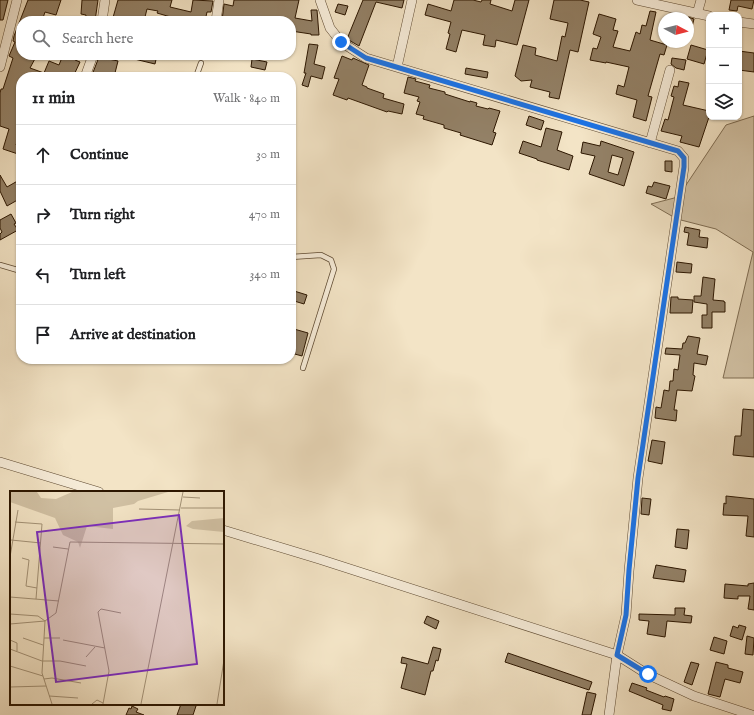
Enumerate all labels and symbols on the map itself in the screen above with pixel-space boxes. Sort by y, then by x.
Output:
north arrow [658,12,694,48]
route end [332,33,350,51]
inset map [10,491,224,705]
route start [639,665,657,683]

